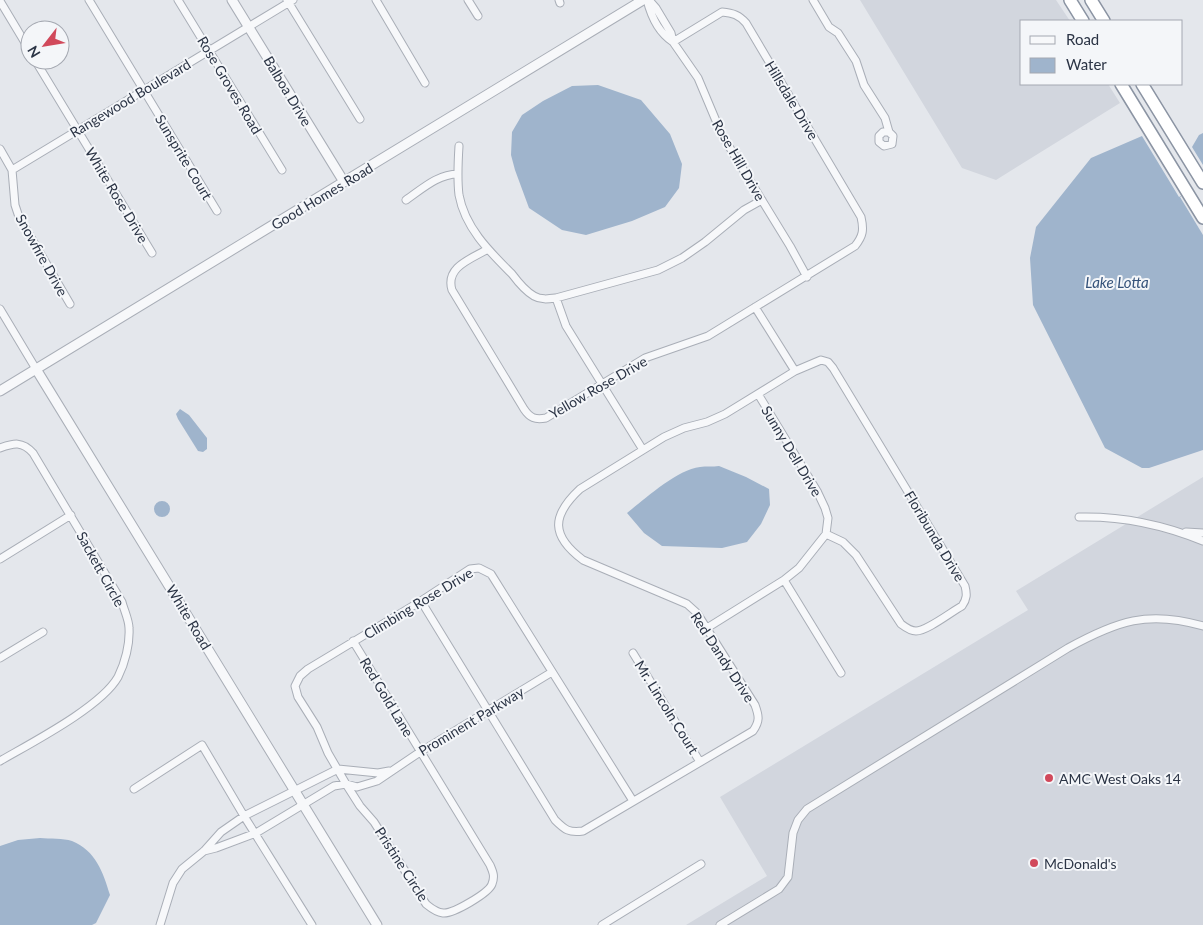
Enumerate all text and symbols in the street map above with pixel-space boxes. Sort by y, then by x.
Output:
north arrow [20,20,70,70]
legend [1020,20,1183,85]
text: Road [1066,30,1099,48]
street label: Rose Groves Road [194,33,266,137]
text: N [23,43,43,61]
street label: Balboa Drive [260,53,316,129]
street label: Rangewood Boulevard [66,55,194,141]
text: Water [1066,55,1107,73]
street label: Hillsdale Drive [762,57,822,143]
street label: Sunsprite Court [152,111,216,203]
street label: Rose Hill Drive [709,116,769,204]
street label: White Rose Drive [82,144,152,246]
street label: Good Homes Road [268,159,376,233]
street label: Snowfire Drive [12,211,72,299]
water label: Lake Lotta [1085,273,1149,291]
street label: Yellow Rose Drive [546,352,650,422]
street label: Sunny Dell Drive [758,403,826,499]
street label: Floribunda Drive [901,488,969,584]
street label: Sackett Circle [73,528,129,610]
street label: Climbing Rose Drive [360,564,476,642]
street label: White Road [163,581,215,653]
street label: Red Dandy Drive [688,609,758,705]
street label: Red Gold Lane [357,654,417,740]
street label: Mr. Lincoln Court [631,657,703,757]
street label: Prominent Parkway [415,682,527,759]
place label: AMC West Oaks 14 [1059,770,1181,787]
marker: AMC West Oaks 14 [1043,772,1055,784]
street label: Pristine Circle [372,824,432,904]
place label: McDonald's [1044,855,1117,872]
marker: McDonald's [1028,857,1040,869]

